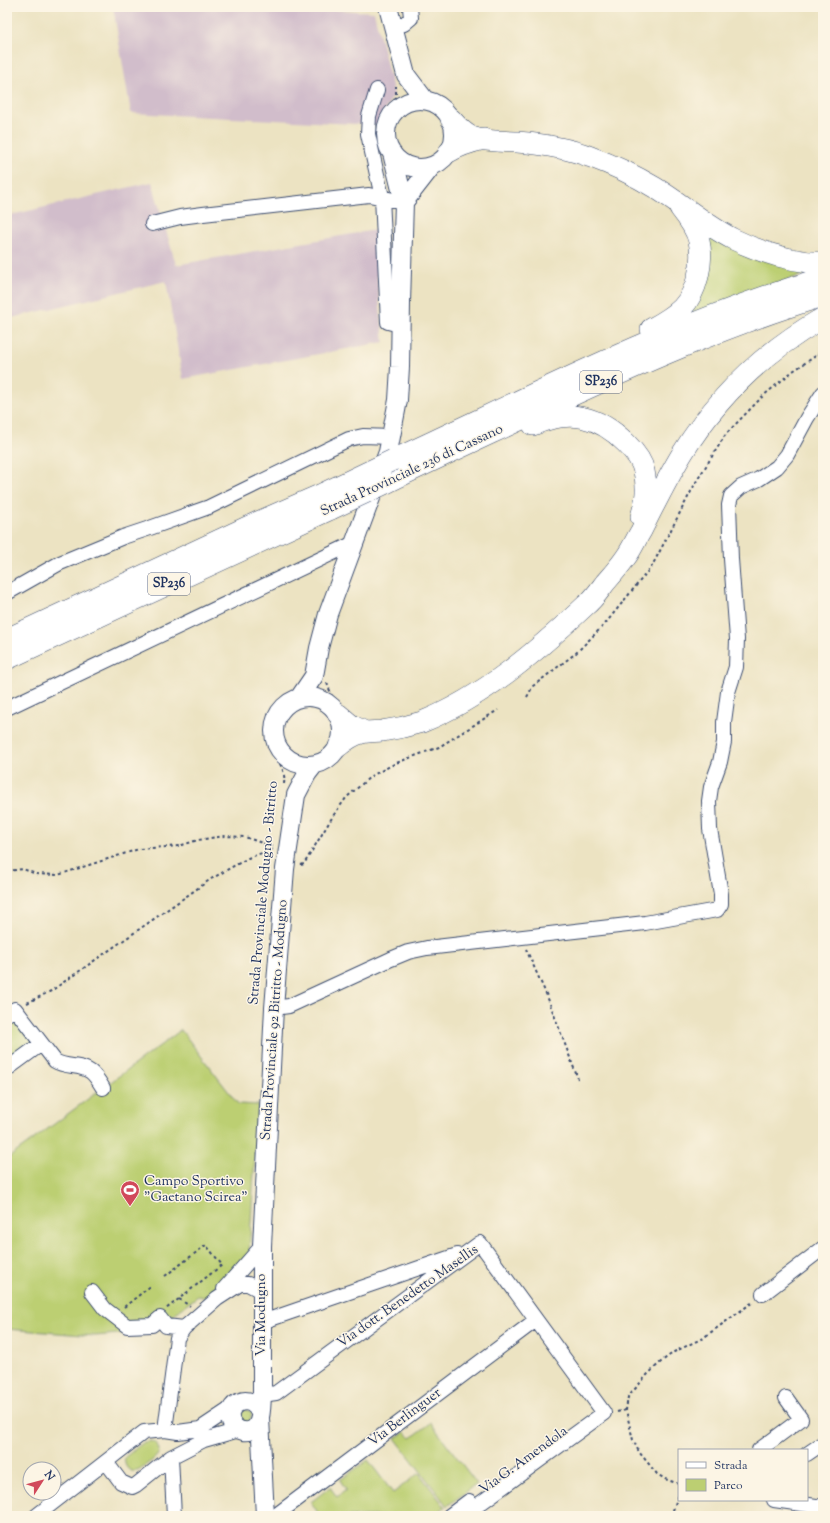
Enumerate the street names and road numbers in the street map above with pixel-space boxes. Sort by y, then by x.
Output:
road number: SP236 [580,371,622,393]
street label: Strada Provinciale 236 di Cassano [317,420,507,522]
road number: SP236 [148,573,190,595]
street label: Strada Provinciale Modugno - Bitritto [244,780,284,1006]
street label: Strada Provinciale 92 Bitritto - Modugno [257,899,293,1141]
street label: Via dott. Benedetto Masellis [333,1241,483,1353]
street label: Via Modugno [252,1273,272,1356]
street label: Via Berlinguer [364,1383,446,1452]
street label: Via G. Amendola [476,1422,573,1500]

